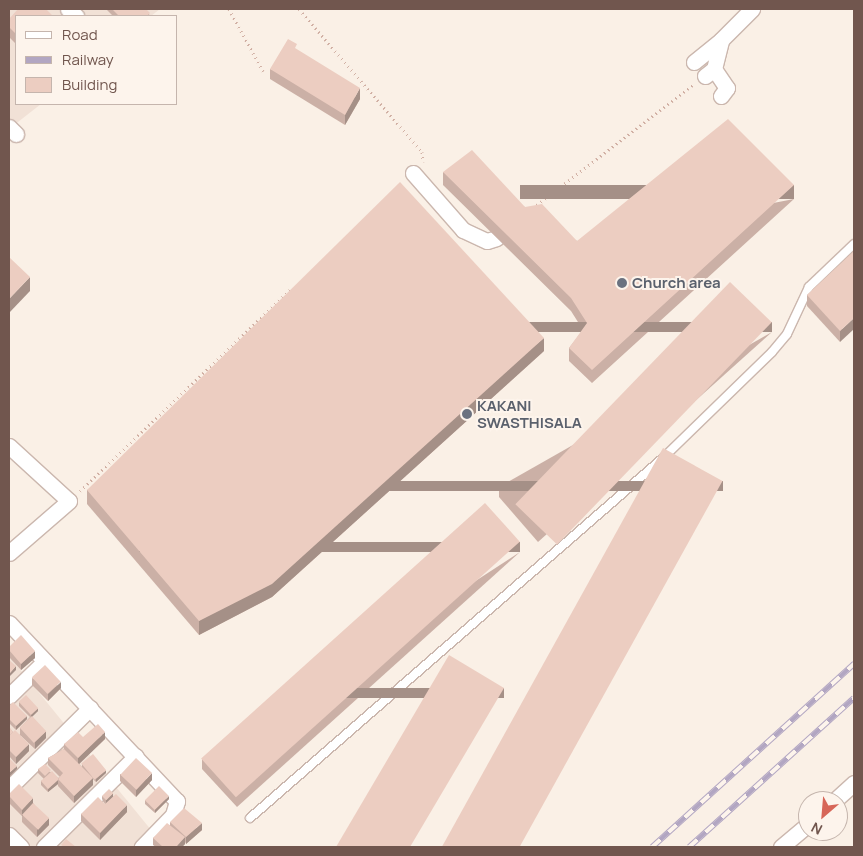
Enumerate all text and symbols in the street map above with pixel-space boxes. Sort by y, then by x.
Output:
legend [15,15,178,105]
text: Road [62,24,98,45]
text: Railway [62,49,114,70]
text: Building [62,74,117,95]
place label: Church area [632,274,721,292]
marker: Church area [616,277,628,289]
place label: KAKANI SWASTHISALA [477,396,582,431]
marker: KAKANI SWASTHISALA [461,408,473,420]
north arrow [798,791,848,841]
text: N [808,818,825,840]

